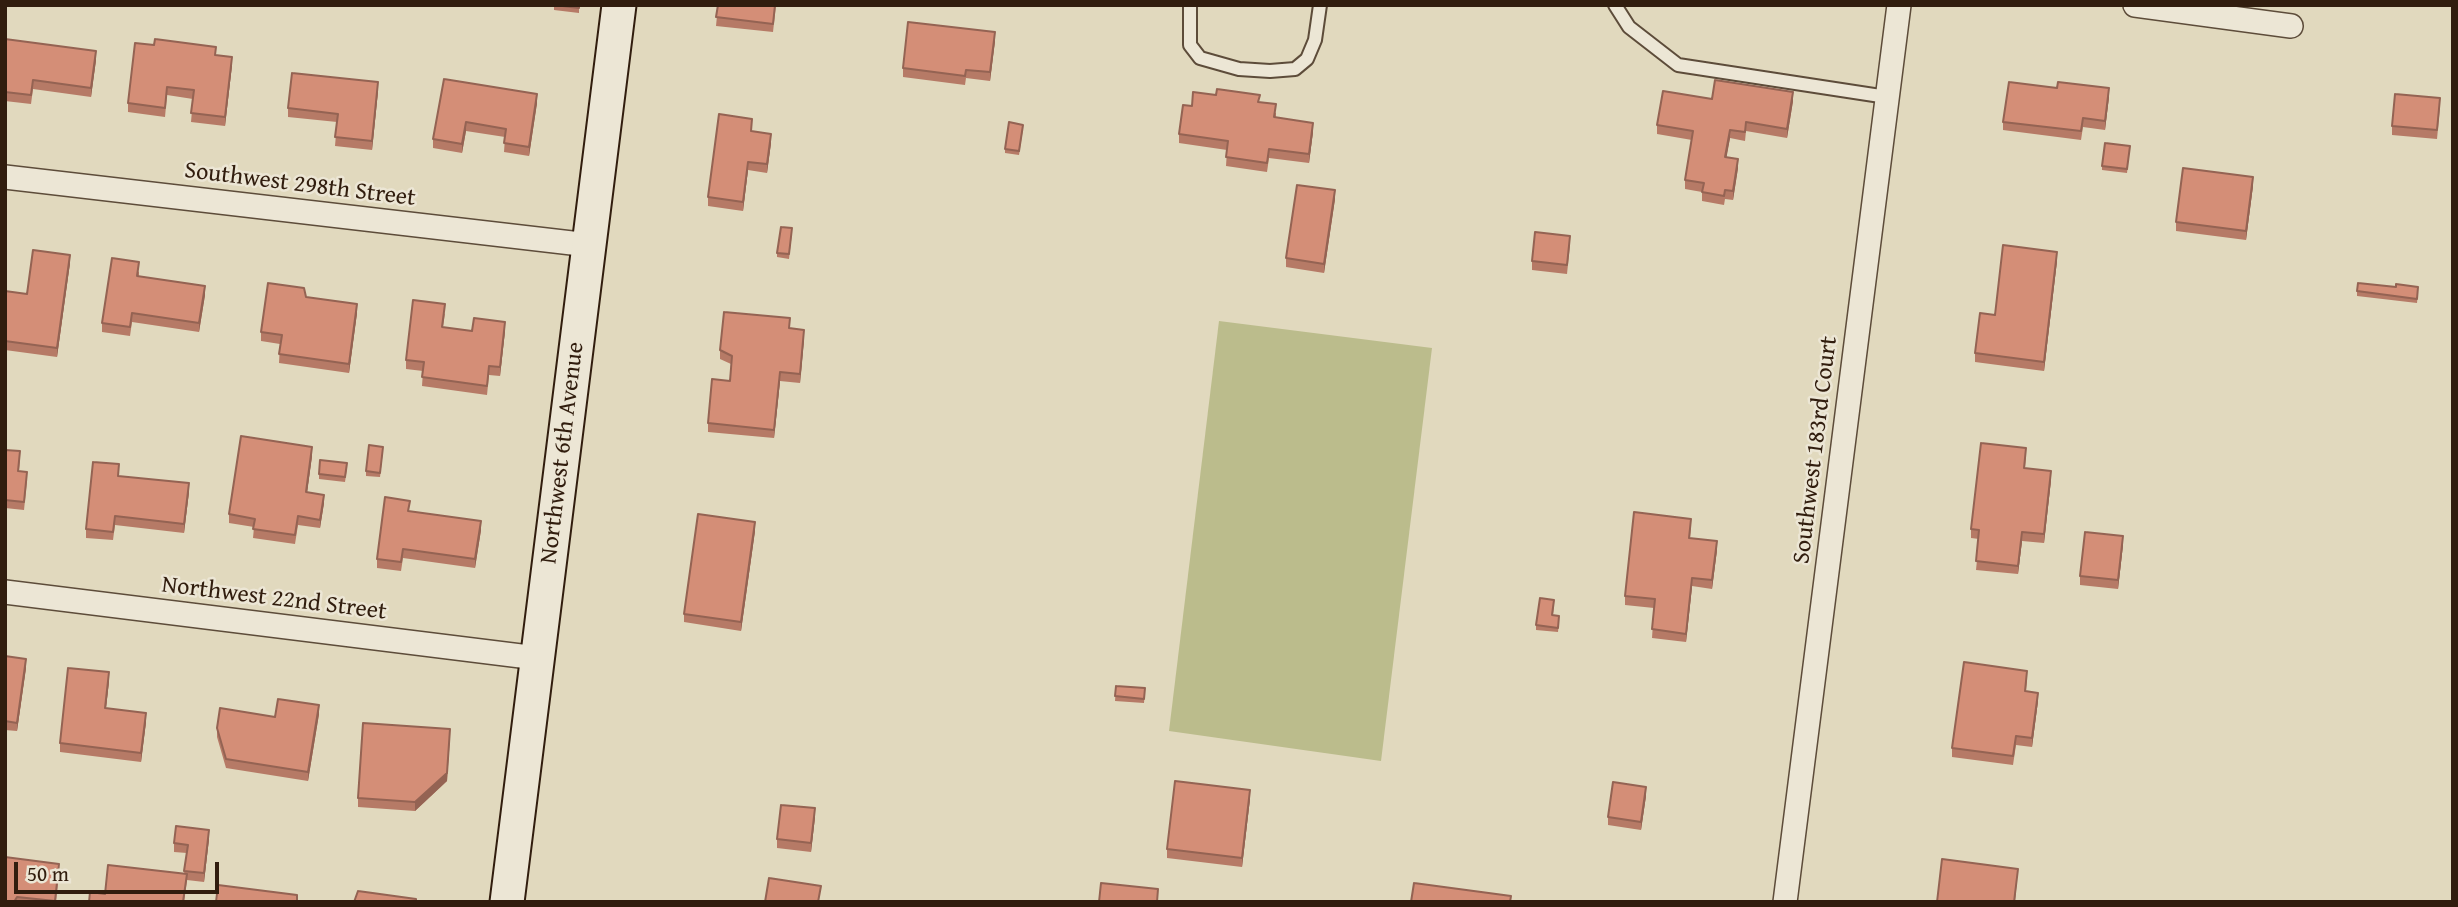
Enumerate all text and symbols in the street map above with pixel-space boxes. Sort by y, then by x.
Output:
street label: Southwest 298th Street [183,157,417,213]
street label: Southwest 183rd Court [1788,335,1844,565]
street label: Northwest 6th Avenue [535,340,591,566]
street label: Northwest 22nd Street [160,571,388,627]
scale bar [18,848,222,892]
text: 50 m [27,858,69,889]

